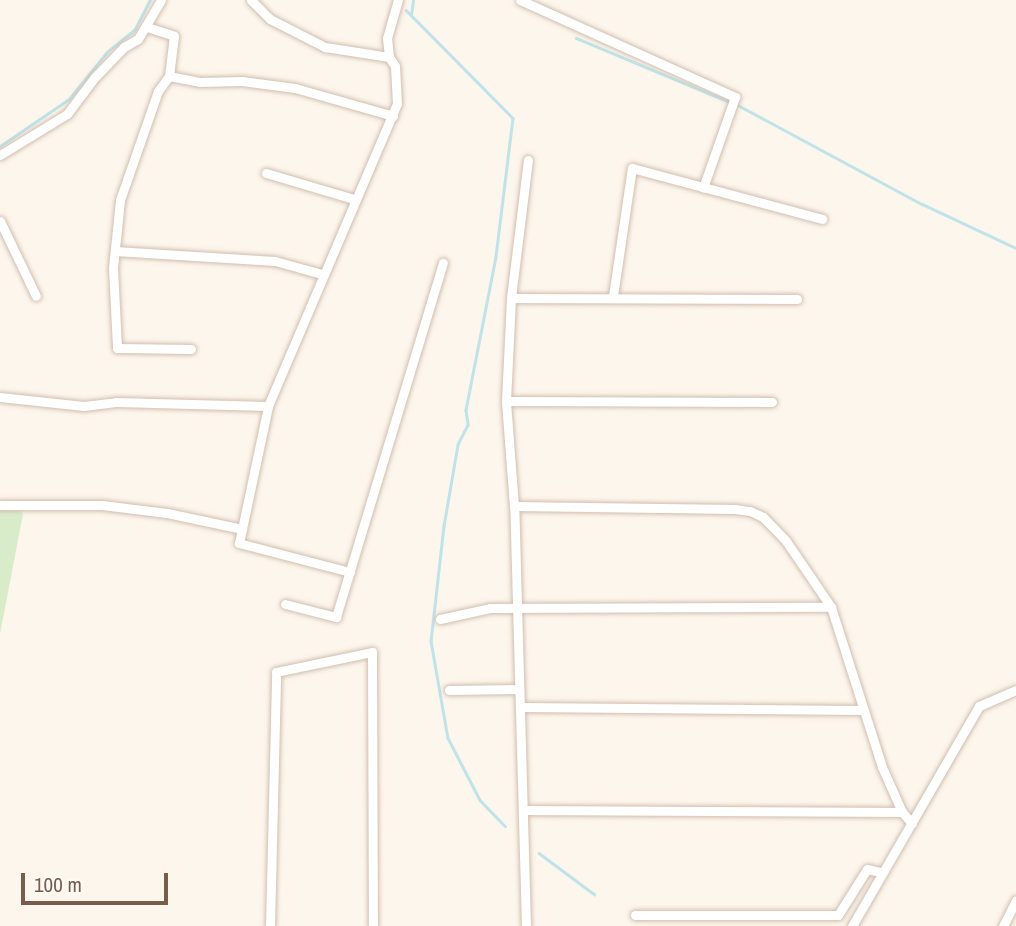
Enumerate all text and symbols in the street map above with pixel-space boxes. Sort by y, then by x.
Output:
scale bar [24,860,172,904]
text: 100 m [34,870,82,899]

